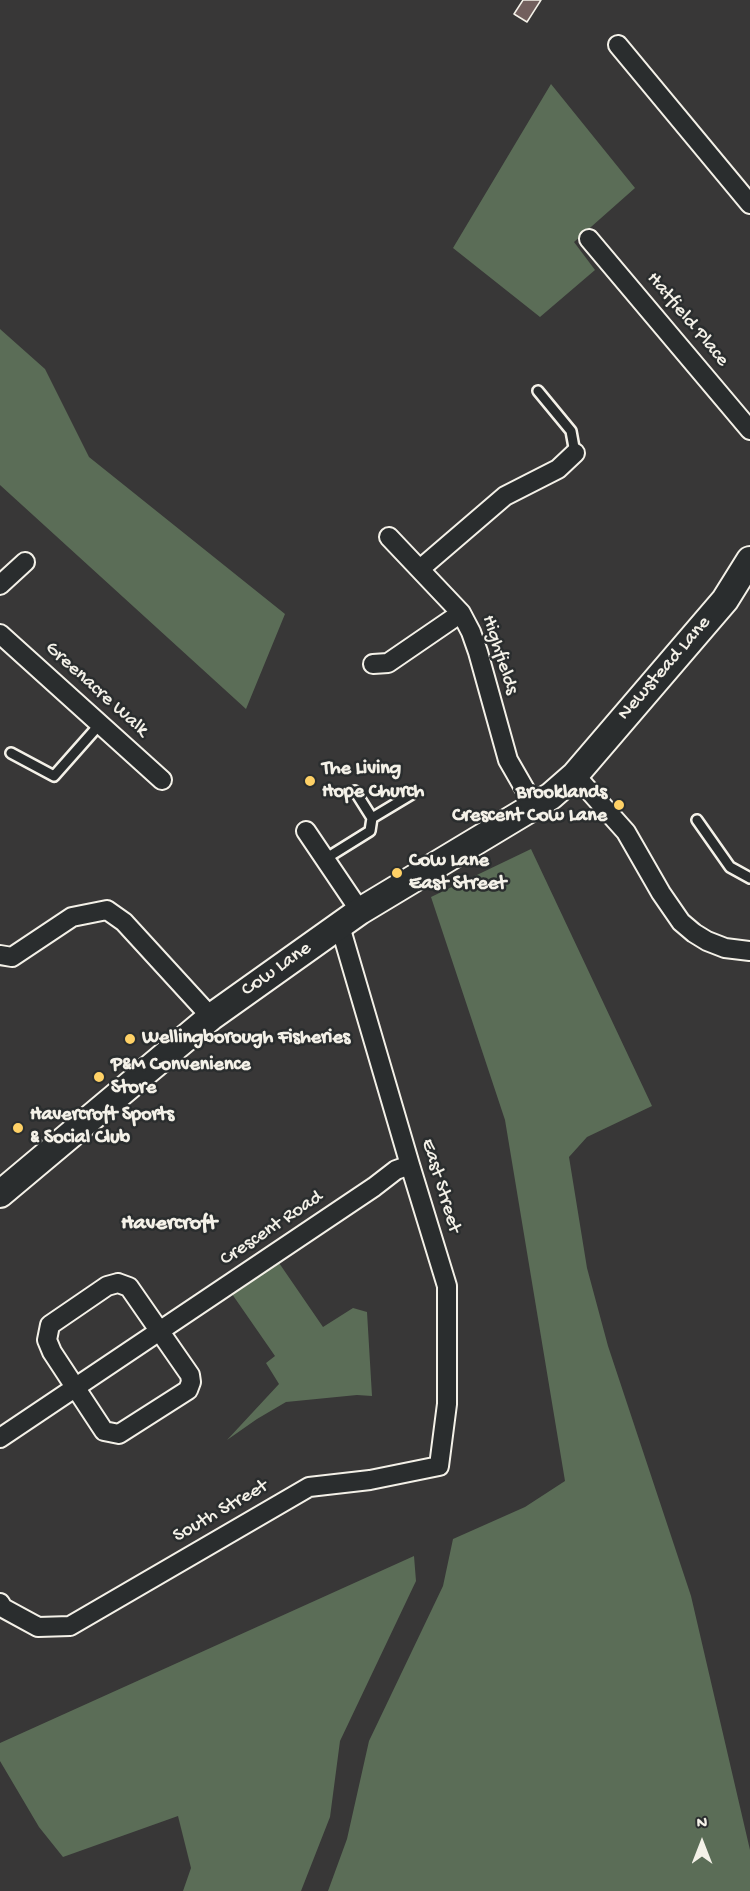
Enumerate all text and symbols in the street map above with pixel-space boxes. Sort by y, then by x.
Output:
street label: Hatfield Place [641,268,733,372]
street label: Highfields [475,612,523,698]
street label: Newstead Lane [613,612,717,726]
street label: Greenacre Walk [39,637,153,743]
place label: The Living Hope Church [322,758,424,805]
marker: The Living Hope Church [303,774,317,788]
place label: Brooklands Crescent Cow Lane [452,782,607,829]
marker: Brooklands Crescent Cow Lane [612,798,626,812]
place label: Cow Lane East Street [409,850,506,897]
marker: Cow Lane East Street [390,866,404,880]
street label: Cow Lane [237,937,317,1003]
place label: Wellingborough Fisheries [142,1027,350,1051]
marker: Wellingborough Fisheries [123,1032,137,1046]
place label: P&M Convenience Store [111,1054,251,1101]
marker: P&M Convenience Store [92,1070,106,1084]
place label: Havercroft Sports & Social Club [30,1104,174,1151]
marker: Havercroft Sports & Social Club [11,1121,25,1135]
street label: East Street [414,1136,466,1236]
street label: Crescent Road [216,1186,328,1272]
district label: Havercroft [121,1212,217,1238]
street label: South Street [169,1475,273,1549]
north arrow [672,1813,732,1873]
text: N [697,1815,707,1834]

